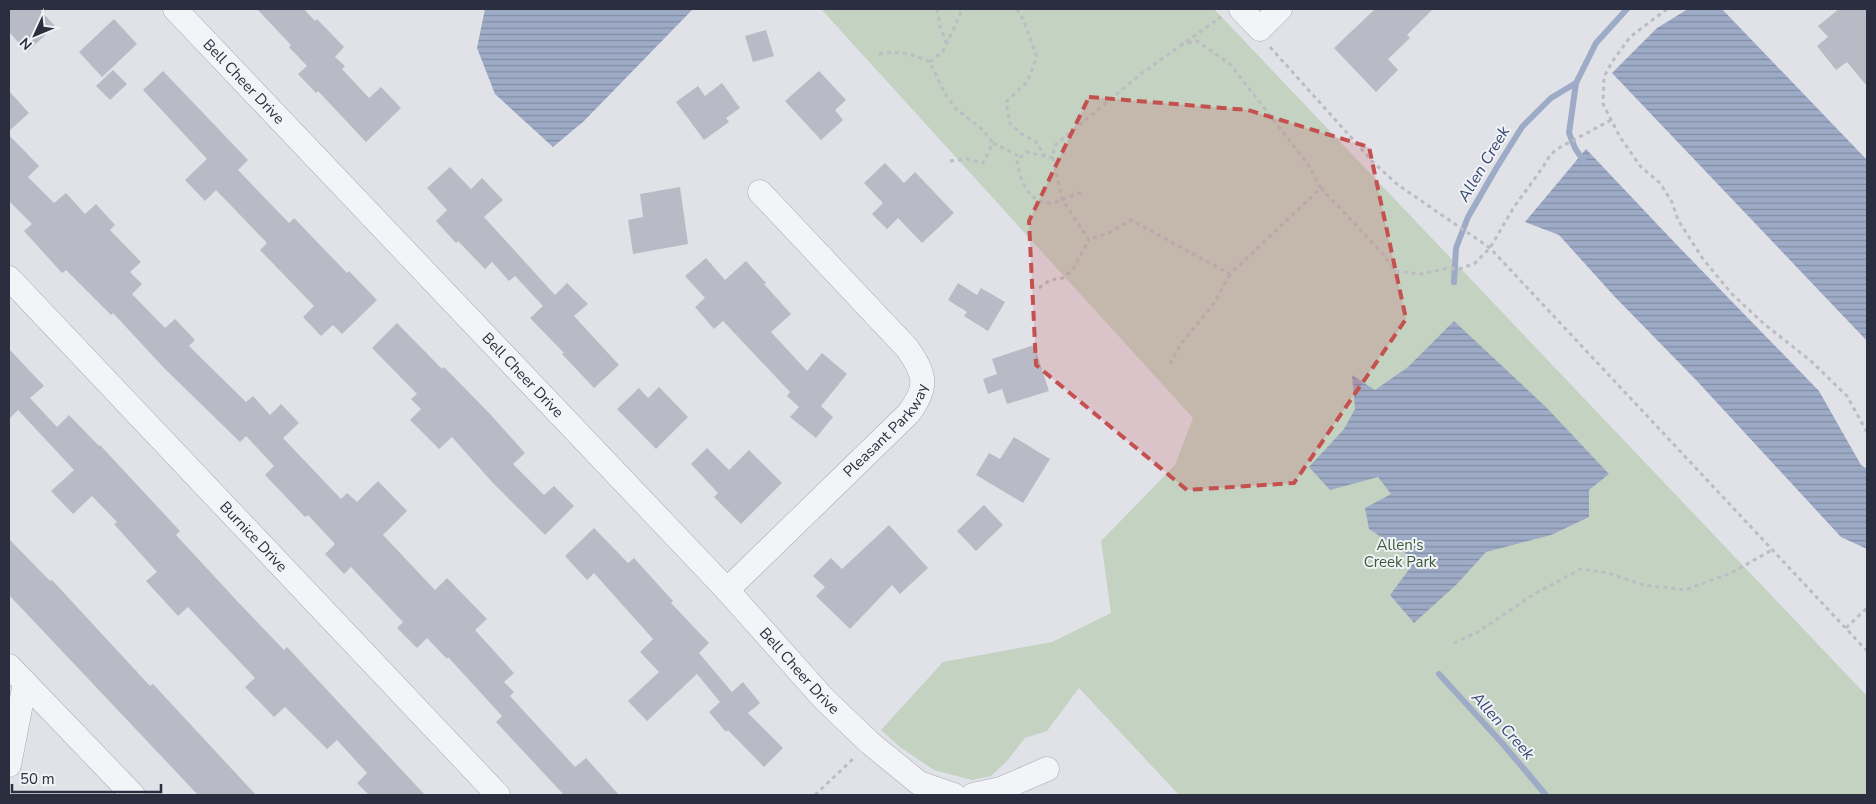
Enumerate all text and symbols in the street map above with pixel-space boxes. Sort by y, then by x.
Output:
north arrow [10,10,60,60]
text: N [16,33,36,54]
street label: Bell Cheer Drive [199,35,289,128]
water label: Allen Creek [1452,121,1516,207]
street label: Bell Cheer Drive [478,328,568,422]
street label: Pleasant Parkway [839,382,932,482]
street label: Burnice Drive [215,497,292,576]
park label: Allen's Creek Park [1364,535,1437,572]
street label: Bell Cheer Drive [755,623,844,719]
water label: Allen Creek [1466,687,1540,765]
scale bar [12,762,161,794]
text: 50 m [20,769,55,789]

